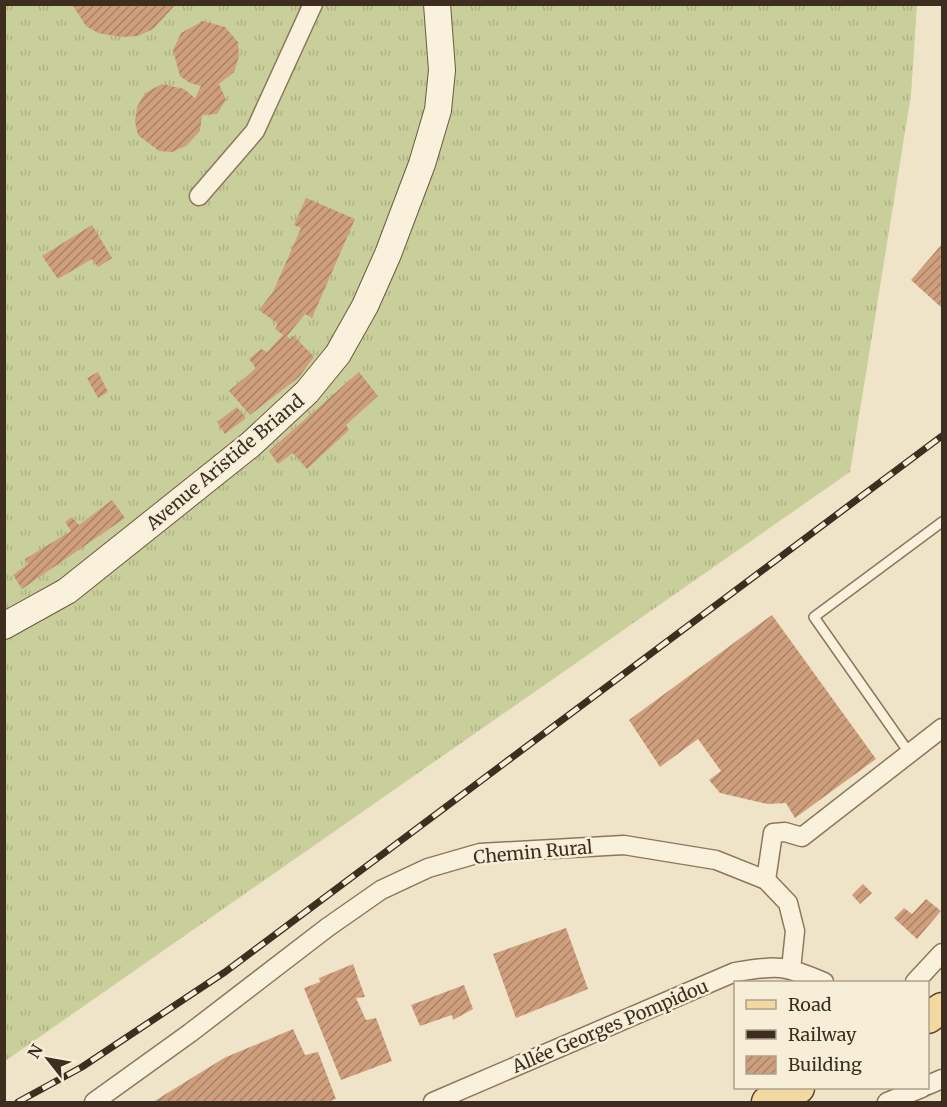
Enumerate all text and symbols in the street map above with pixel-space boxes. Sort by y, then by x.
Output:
street label: Avenue Aristide Briand [141,389,309,535]
street label: Chemin Rural [472,835,594,869]
street label: Allée Georges Pompidou [507,974,712,1078]
legend [734,981,929,1089]
text: Road [788,993,832,1016]
text: Railway [788,1023,857,1046]
north arrow [18,1029,78,1089]
text: N [23,1040,47,1062]
text: Building [788,1053,862,1076]

